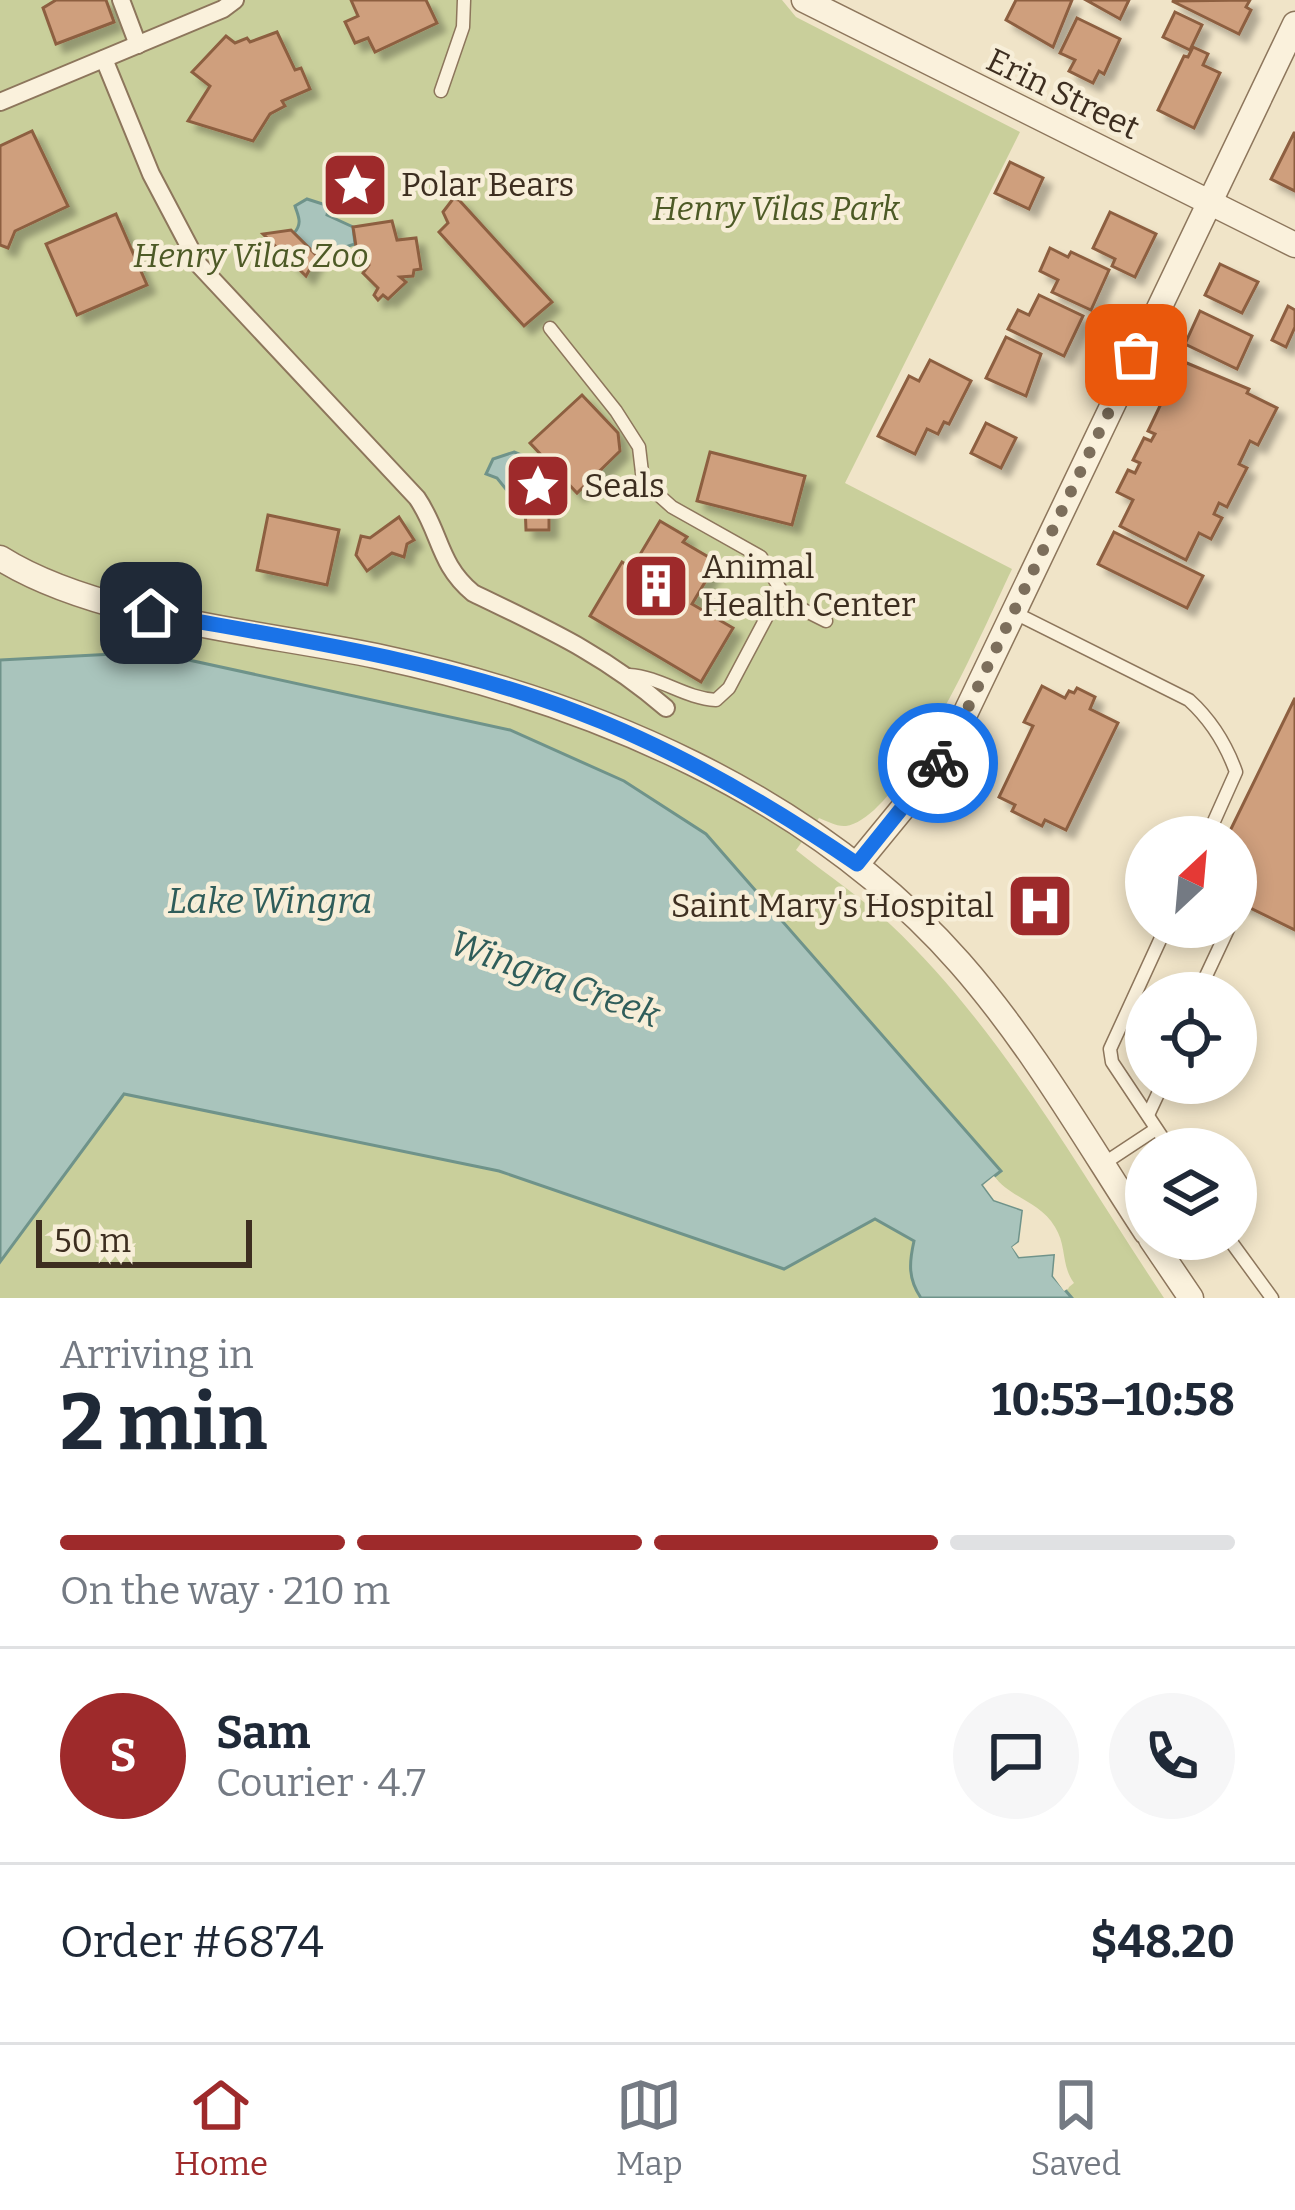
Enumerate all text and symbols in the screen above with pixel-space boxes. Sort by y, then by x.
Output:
street label: Erin Street [980,40,1146,148]
place icon: Polar Bears [320,150,390,220]
place label: Polar Bears [401,165,574,205]
park label: Henry Vilas Park [652,189,901,229]
park label: Henry Vilas Zoo [133,236,369,276]
pin [1085,304,1187,406]
icon: bag [1103,322,1169,388]
place icon: Seals [503,451,573,521]
place label: Seals [584,466,665,506]
place label: Animal Health Center [702,547,916,625]
building icon: Animal Health Center [621,551,691,621]
pin [100,562,202,664]
icon: home [118,580,184,646]
courier [878,703,998,823]
icon: bike [905,730,971,796]
north arrow [1125,816,1257,948]
map controls [1125,816,1257,1260]
hospital icon: Saint Mary's Hospital [1005,871,1075,941]
water label: Lake Wingra [168,879,372,923]
place label: Saint Mary's Hospital [671,886,994,926]
water label: Wingra Creek [444,921,666,1037]
button: locate [1125,972,1257,1104]
button: layers [1125,1128,1257,1260]
scale bar [36,1214,252,1267]
text: 50 m [54,1221,131,1261]
text: Arriving in [60,1332,254,1378]
text: 10:53–10:58 [992,1373,1235,1427]
text: 2 min [60,1376,267,1470]
text: On the way · 210 m [60,1568,390,1614]
button: chat [953,1693,1079,1819]
button: phone [1109,1693,1235,1819]
text: Sam [216,1706,310,1760]
text: S [109,1729,137,1783]
text: Courier · 4.7 [216,1760,426,1806]
text: Order #6874 [60,1915,324,1969]
text: $48.20 [1090,1915,1235,1969]
tab: Home [174,2072,268,2184]
tab: Map [616,2072,683,2184]
tab: Saved [1030,2072,1121,2184]

